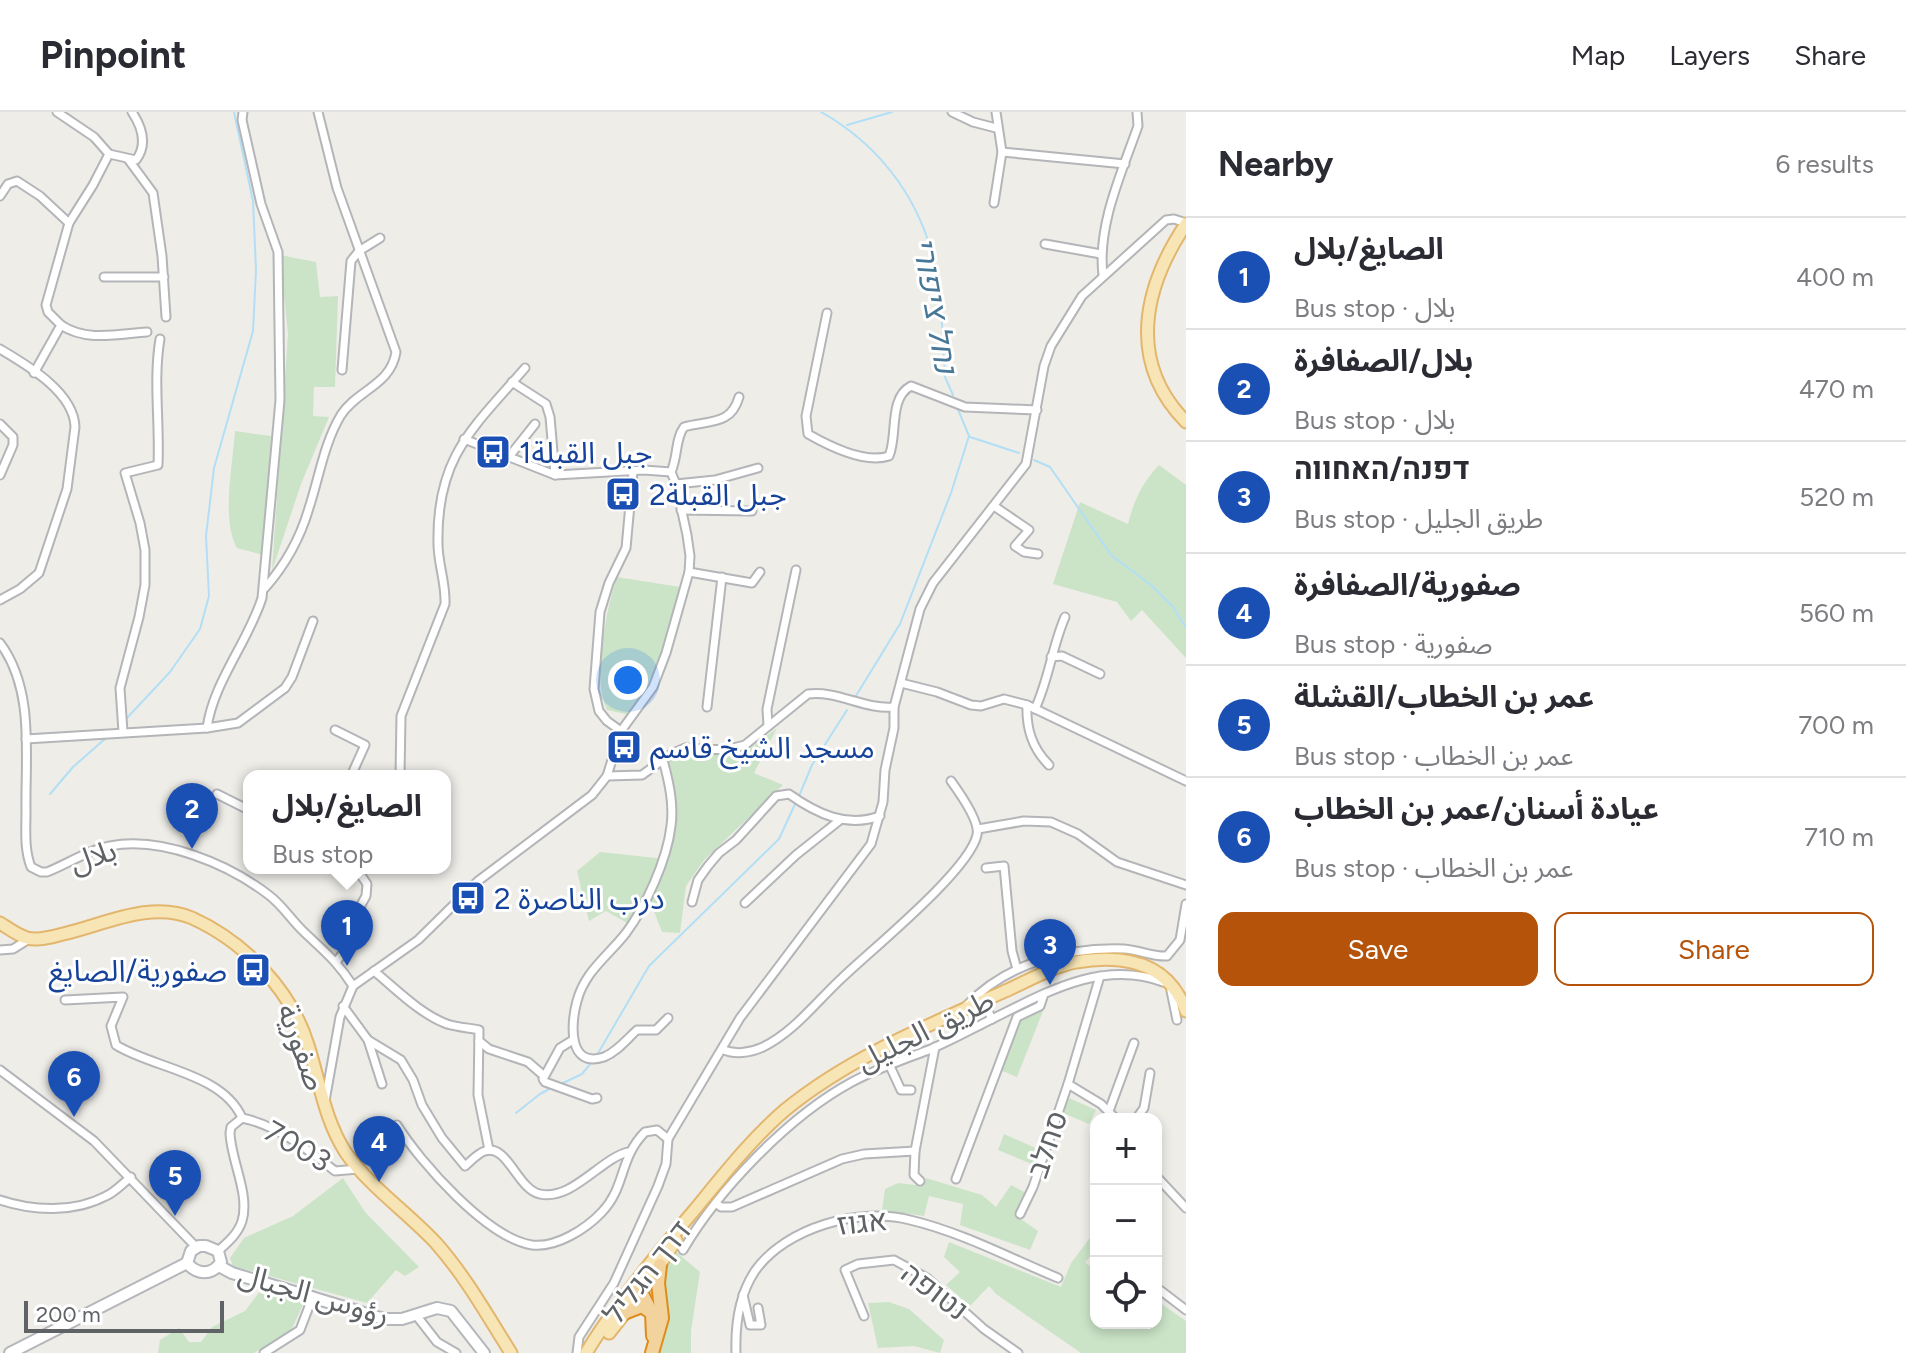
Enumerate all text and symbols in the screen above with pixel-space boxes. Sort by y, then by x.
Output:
text: Pinpoint [40,32,186,78]
text: Map [1571,38,1625,72]
text: Layers [1669,38,1750,72]
text: Share [1794,38,1866,72]
text: Nearby [1218,144,1333,185]
text: 6 results [1776,148,1874,180]
text: الصايغ/بلال [1294,230,1444,267]
water label: נחל ציפורי [904,234,966,378]
text: 1 [1239,261,1249,293]
text: 400 m [1796,261,1874,293]
text: Bus stop · بلال [1294,292,1455,324]
text: بلال/الصفافرة [1294,342,1473,379]
text: 2 [1236,373,1252,405]
text: 470 m [1799,373,1874,405]
text: Bus stop · بلال [1294,404,1455,436]
bus stop icon: جبل القبلة1 [474,433,512,471]
place label: جبل القبلة1 [519,434,652,471]
text: דפנה/האחווה [1294,450,1470,487]
bus stop icon: جبل القبلة2 [604,475,642,513]
place label: جبل القبلة2 [649,476,787,513]
text: 3 [1237,481,1251,513]
text: 520 m [1799,481,1874,513]
text: Bus stop · طريق الجليل [1294,503,1543,535]
text: صفورية/الصفافرة [1294,566,1521,603]
text: 4 [1236,597,1252,629]
text: 560 m [1799,597,1874,629]
text: Bus stop · صفورية [1294,628,1493,660]
your location [608,660,648,700]
text: عمر بن الخطاب/القشلة [1294,678,1594,715]
text: 5 [1236,709,1252,741]
text: 700 m [1798,709,1874,741]
bus stop icon: مسجد الشيخ قاسم [605,728,643,766]
place label: مسجد الشيخ قاسم [650,729,875,771]
text: Bus stop · عمر بن الخطاب [1294,740,1573,772]
popup [243,770,451,874]
pin: 2 [166,783,218,849]
text: الصايغ/بلال [272,787,422,824]
text: عيادة أسنان/عمر بن الخطاب [1294,790,1659,827]
text: 6 [1236,821,1252,853]
text: 710 m [1804,821,1874,853]
street label: بلال [65,831,121,881]
text: Bus stop [272,838,373,870]
text: Bus stop · عمر بن الخطاب [1294,852,1573,884]
bus stop icon: درب الناصرة 2 [449,879,487,917]
place label: درب الناصرة 2 [494,880,665,917]
pin: 1 [321,900,373,966]
button: Save [1218,912,1538,986]
button: Share [1554,912,1874,986]
pin: 3 [1024,919,1076,985]
bus stop icon: صفورية/الصايغ [234,951,272,989]
place label: صفورية/الصايغ [49,952,227,993]
street label: طريق الجليل [850,981,1000,1079]
street label: صفورية [269,998,335,1096]
pin: 6 [48,1051,100,1117]
street label: סחלב [1018,1106,1076,1182]
street label: 7003 [258,1112,338,1180]
map controls [1090,1113,1162,1329]
button: + [1090,1113,1162,1185]
pin: 4 [353,1116,405,1182]
pin: 5 [149,1150,201,1216]
button: − [1090,1185,1162,1257]
street label: אגוז [835,1201,889,1243]
street label: דרך הגליל [595,1213,699,1331]
street label: נטופה [894,1254,976,1328]
street label: رؤوس الجبال [234,1255,394,1333]
button: locate [1090,1257,1162,1329]
scale bar [24,1297,224,1333]
text: 200 m [36,1301,101,1328]

